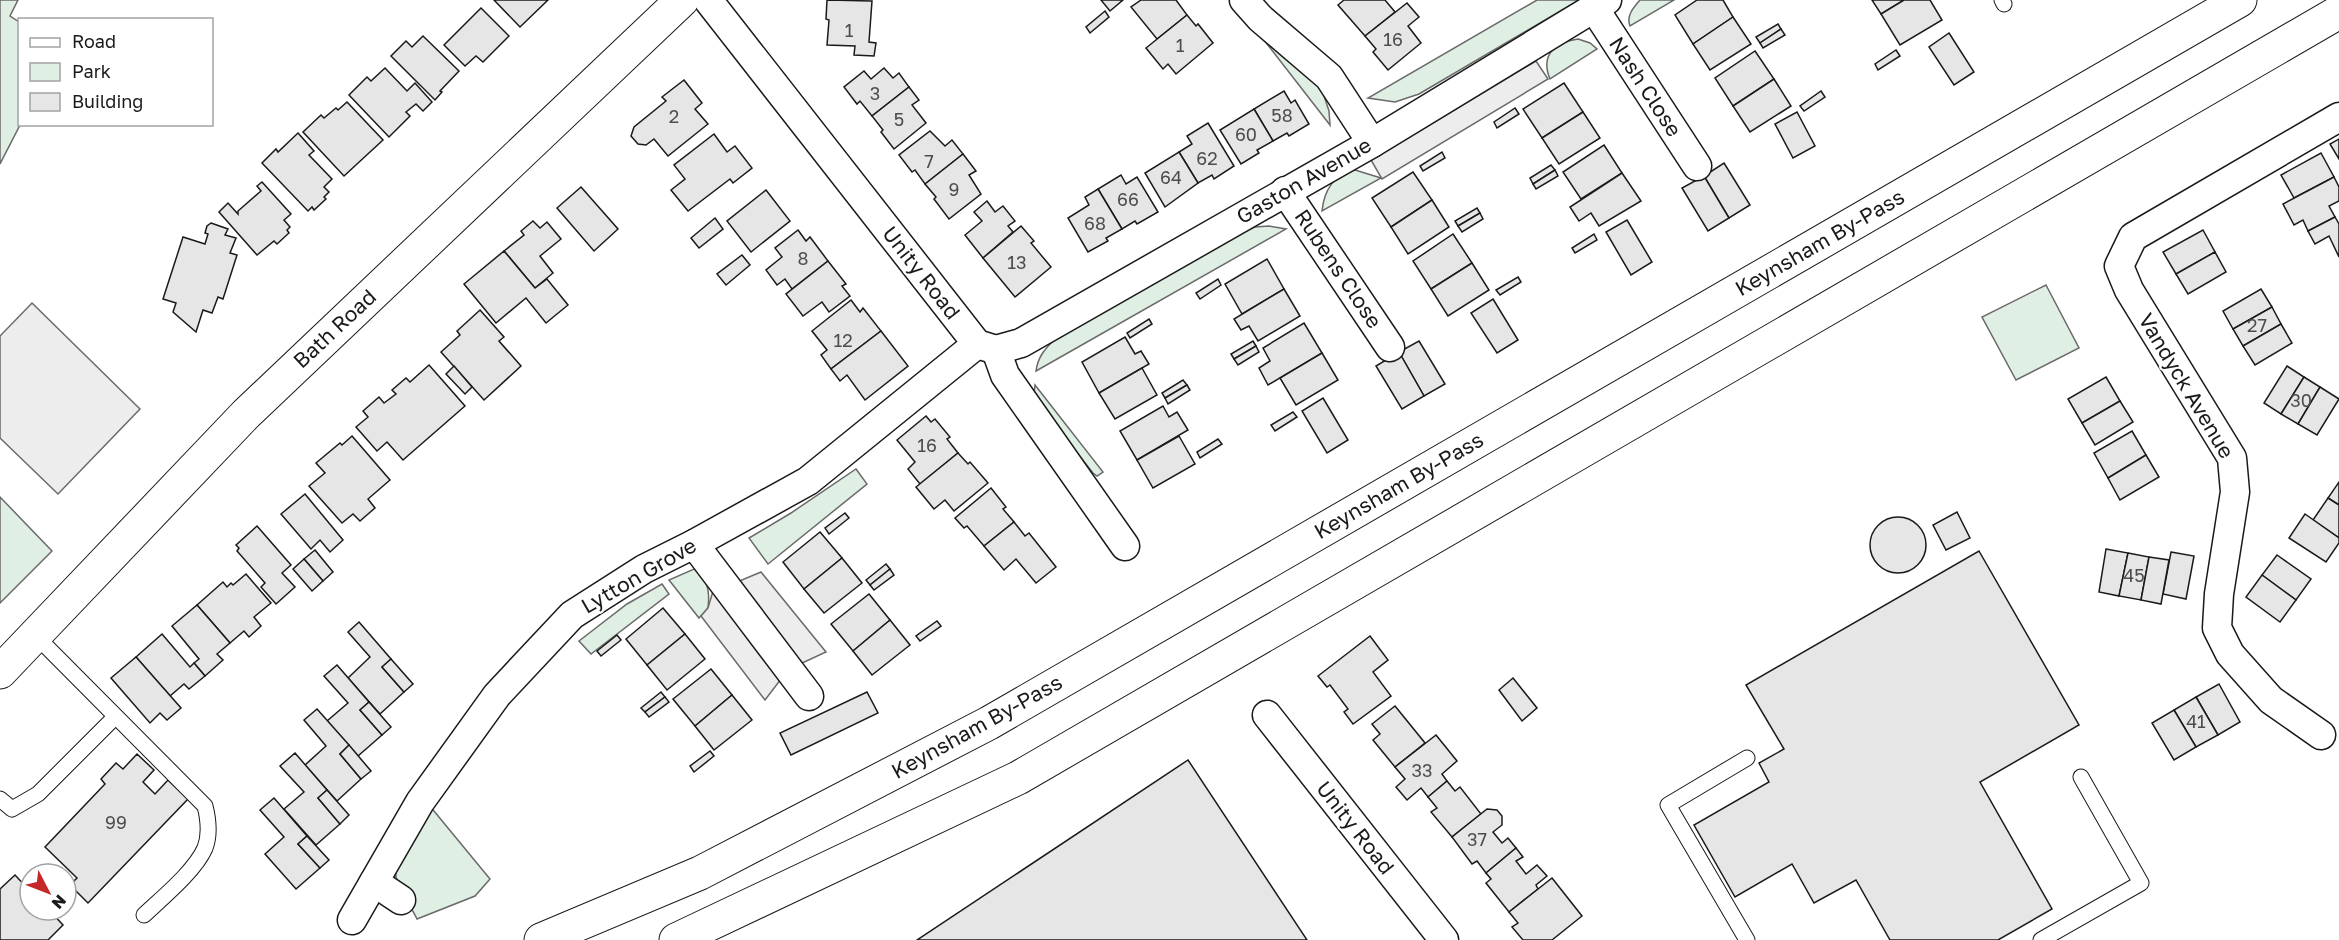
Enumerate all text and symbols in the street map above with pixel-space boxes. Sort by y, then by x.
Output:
legend [18,18,213,126]
house number: 1 [845,19,854,41]
house number: 16 [1383,28,1403,50]
text: Road [72,30,116,52]
street label: Nash Close [1604,32,1688,141]
house number: 1 [1176,34,1185,56]
text: Park [72,60,111,82]
house number: 3 [870,82,880,104]
text: Building [72,90,143,112]
house number: 58 [1271,104,1293,126]
house number: 2 [669,105,679,127]
house number: 5 [894,108,904,130]
house number: 60 [1235,123,1257,145]
street label: Gaston Avenue [1232,131,1375,229]
house number: 62 [1196,147,1218,169]
house number: 7 [924,150,934,172]
house number: 64 [1160,166,1182,188]
house number: 9 [949,178,959,200]
street label: Keynsham By-Pass [1730,183,1909,301]
house number: 66 [1117,188,1139,210]
street label: Rubens Close [1290,204,1388,333]
house number: 68 [1084,212,1106,234]
street label: Unity Road [877,221,966,324]
house number: 8 [798,247,808,269]
house number: 13 [1007,251,1027,273]
street label: Bath Road [288,283,381,373]
street label: Vandyck Avenue [2133,308,2240,463]
house number: 27 [2247,314,2267,336]
house number: 12 [833,329,853,351]
house number: 30 [2290,389,2312,411]
street label: Keynsham By-Pass [1309,426,1488,544]
house number: 16 [917,434,937,456]
street label: Lytton Grove [576,532,701,619]
house number: 45 [2123,564,2145,586]
street label: Keynsham By-Pass [887,668,1066,784]
house number: 41 [2186,710,2206,732]
house number: 33 [1411,759,1433,781]
street label: Unity Road [1311,776,1400,879]
house number: 99 [105,811,127,833]
house number: 37 [1467,828,1487,850]
north arrow [18,862,78,922]
text: N [48,891,71,913]

